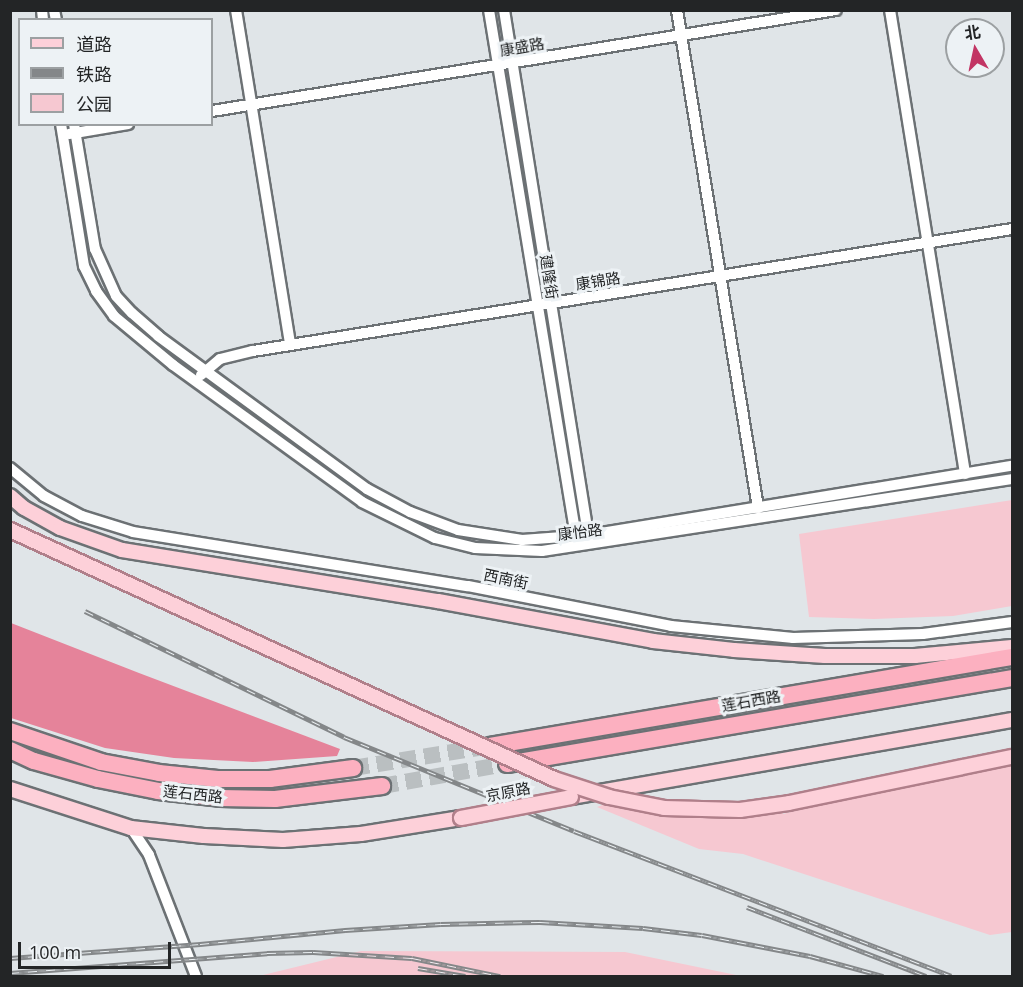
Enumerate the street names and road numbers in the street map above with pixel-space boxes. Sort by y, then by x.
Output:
street label: 康盛路 [498,34,546,60]
street label: 建隆街 [537,253,561,301]
street label: 康锦路 [574,269,622,293]
street label: 康怡路 [557,520,603,544]
street label: 西南街 [482,566,530,592]
street label: 莲石西路 [720,687,782,715]
street label: 京原路 [484,779,532,805]
street label: 莲石西路 [162,782,224,806]

